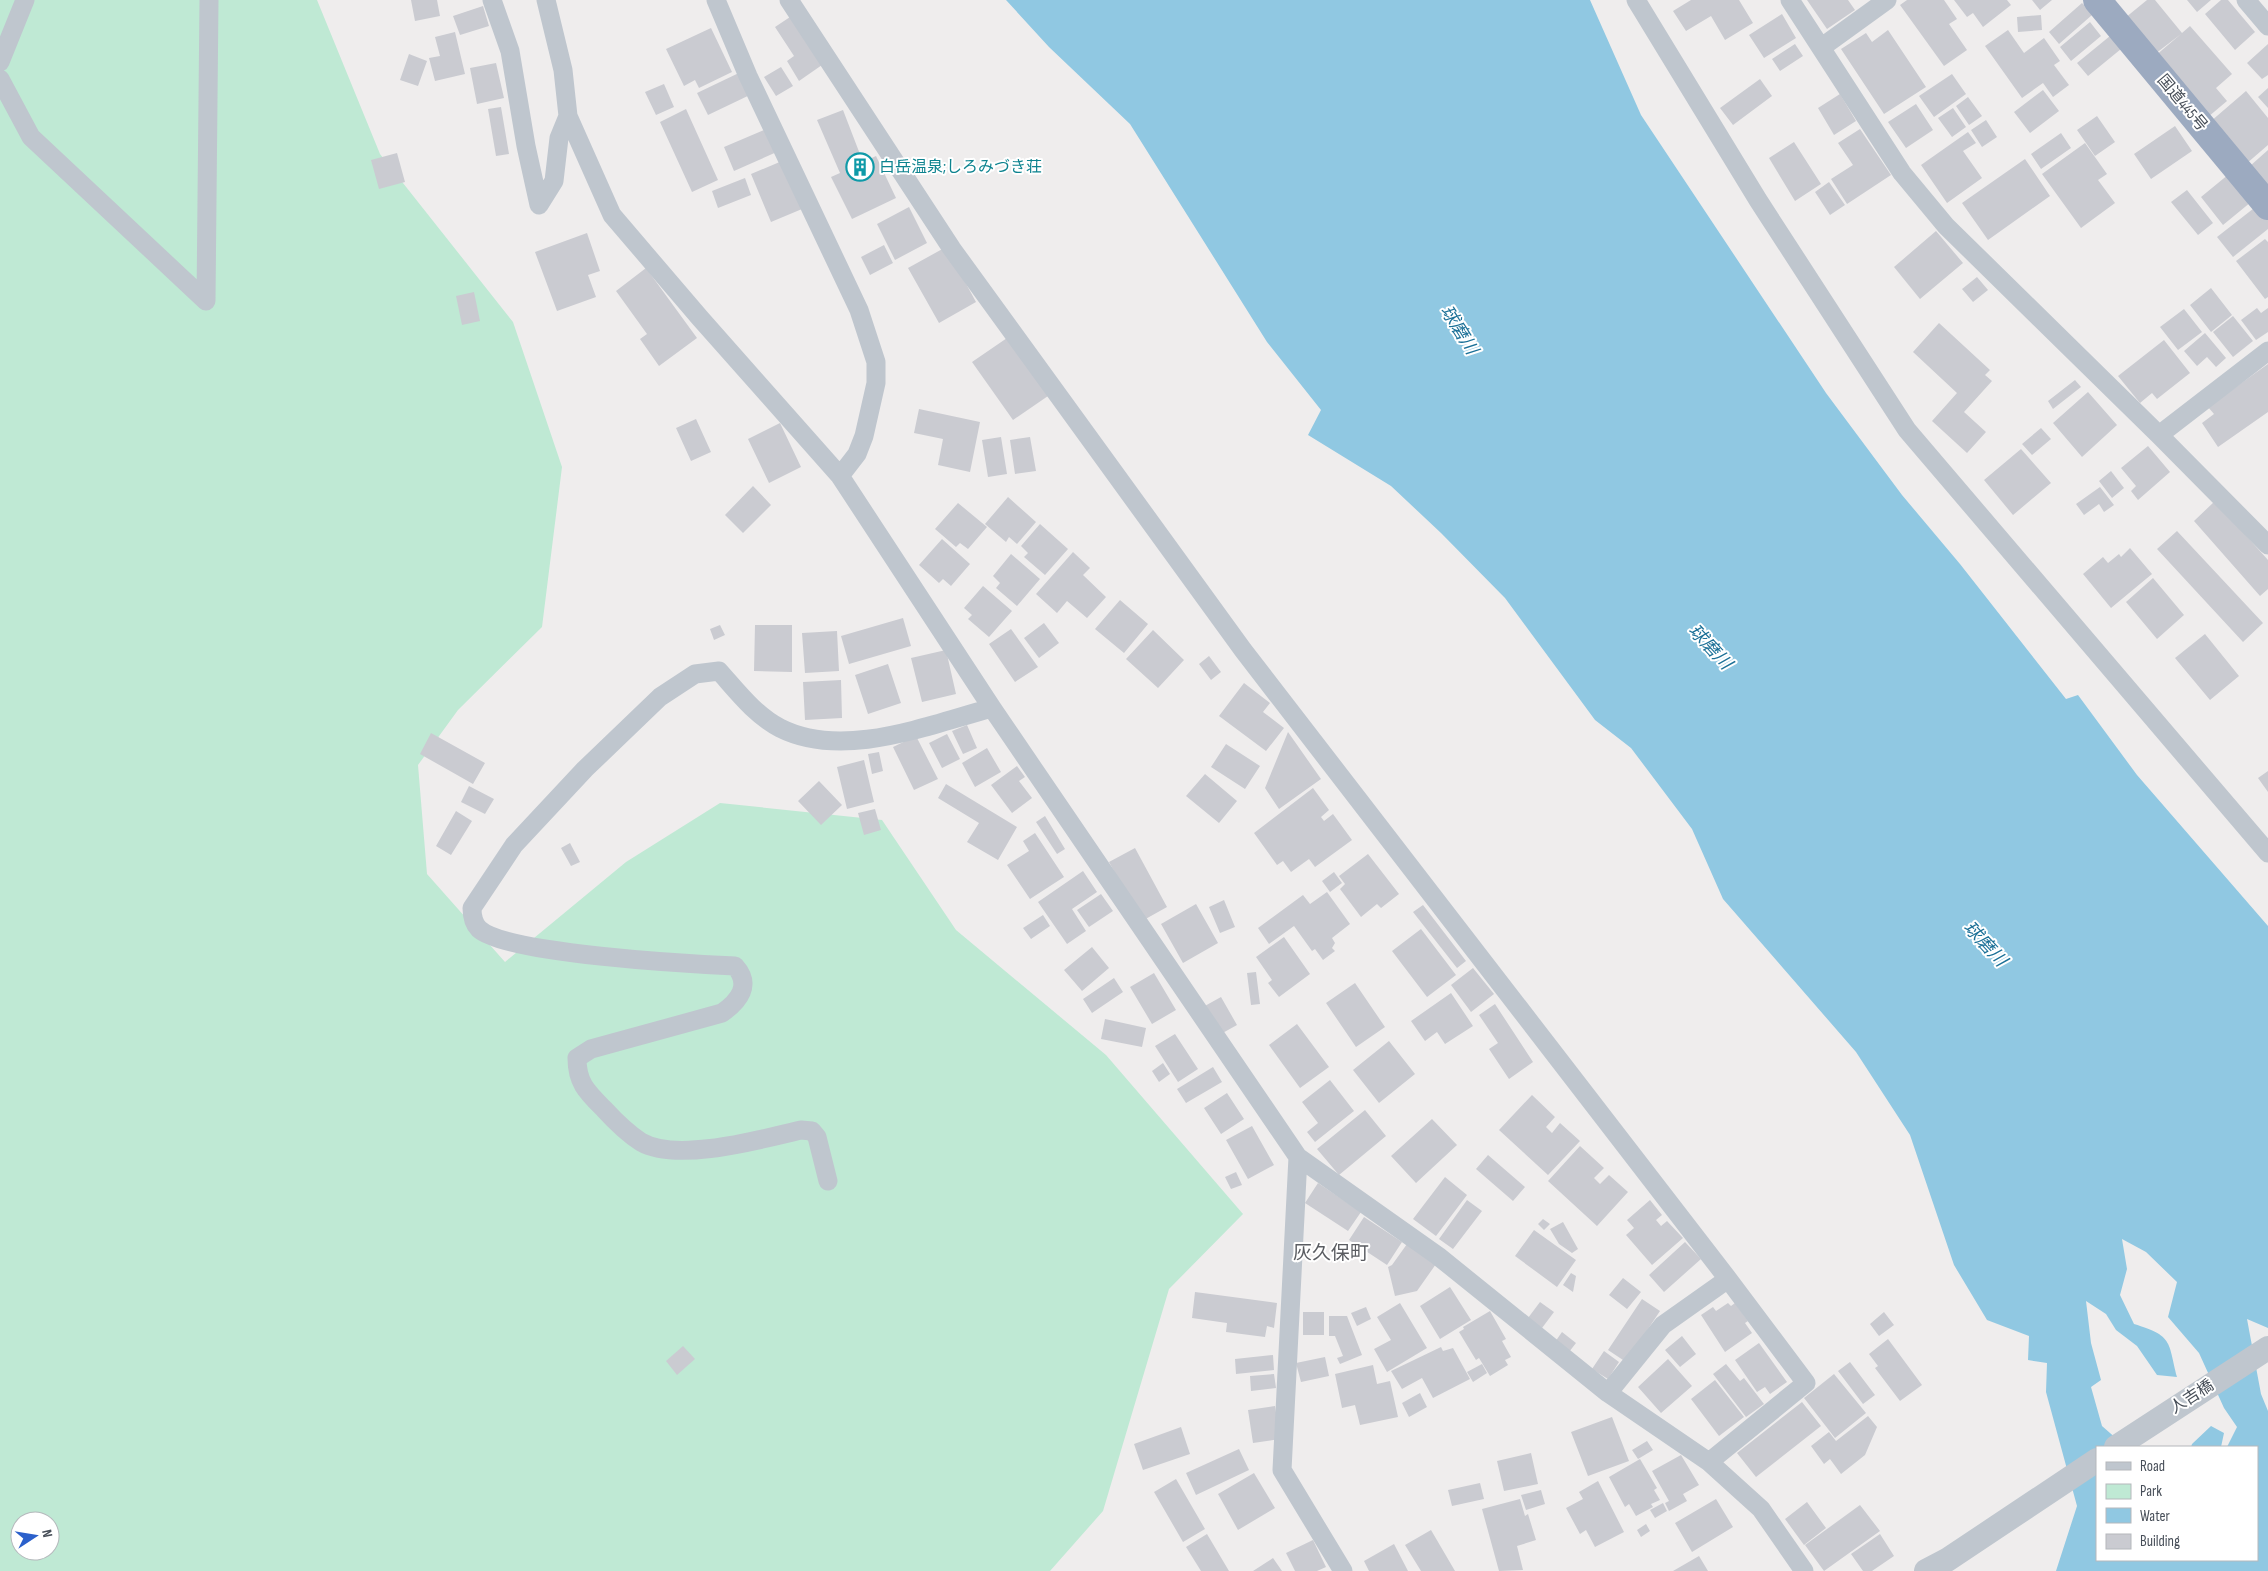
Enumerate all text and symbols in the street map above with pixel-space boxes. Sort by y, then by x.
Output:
street label: 国道445号 [2153,71,2211,135]
building icon: 白岳温泉;しろみづき荘 [845,152,875,182]
place label: 白岳温泉;しろみづき荘 [879,158,1042,177]
water label: 球磨川 [1436,302,1483,360]
water label: 球磨川 [1684,620,1737,675]
water label: 球磨川 [1959,917,2012,972]
district label: 灰久保町 [1293,1242,1369,1265]
street label: 人吉橋 [2167,1376,2217,1418]
legend [2096,1446,2258,1561]
text: Road [2140,1457,2165,1476]
text: Park [2140,1482,2162,1501]
text: Water [2140,1507,2171,1526]
north arrow [10,1511,60,1561]
text: N [38,1528,56,1539]
text: Building [2140,1532,2180,1551]

